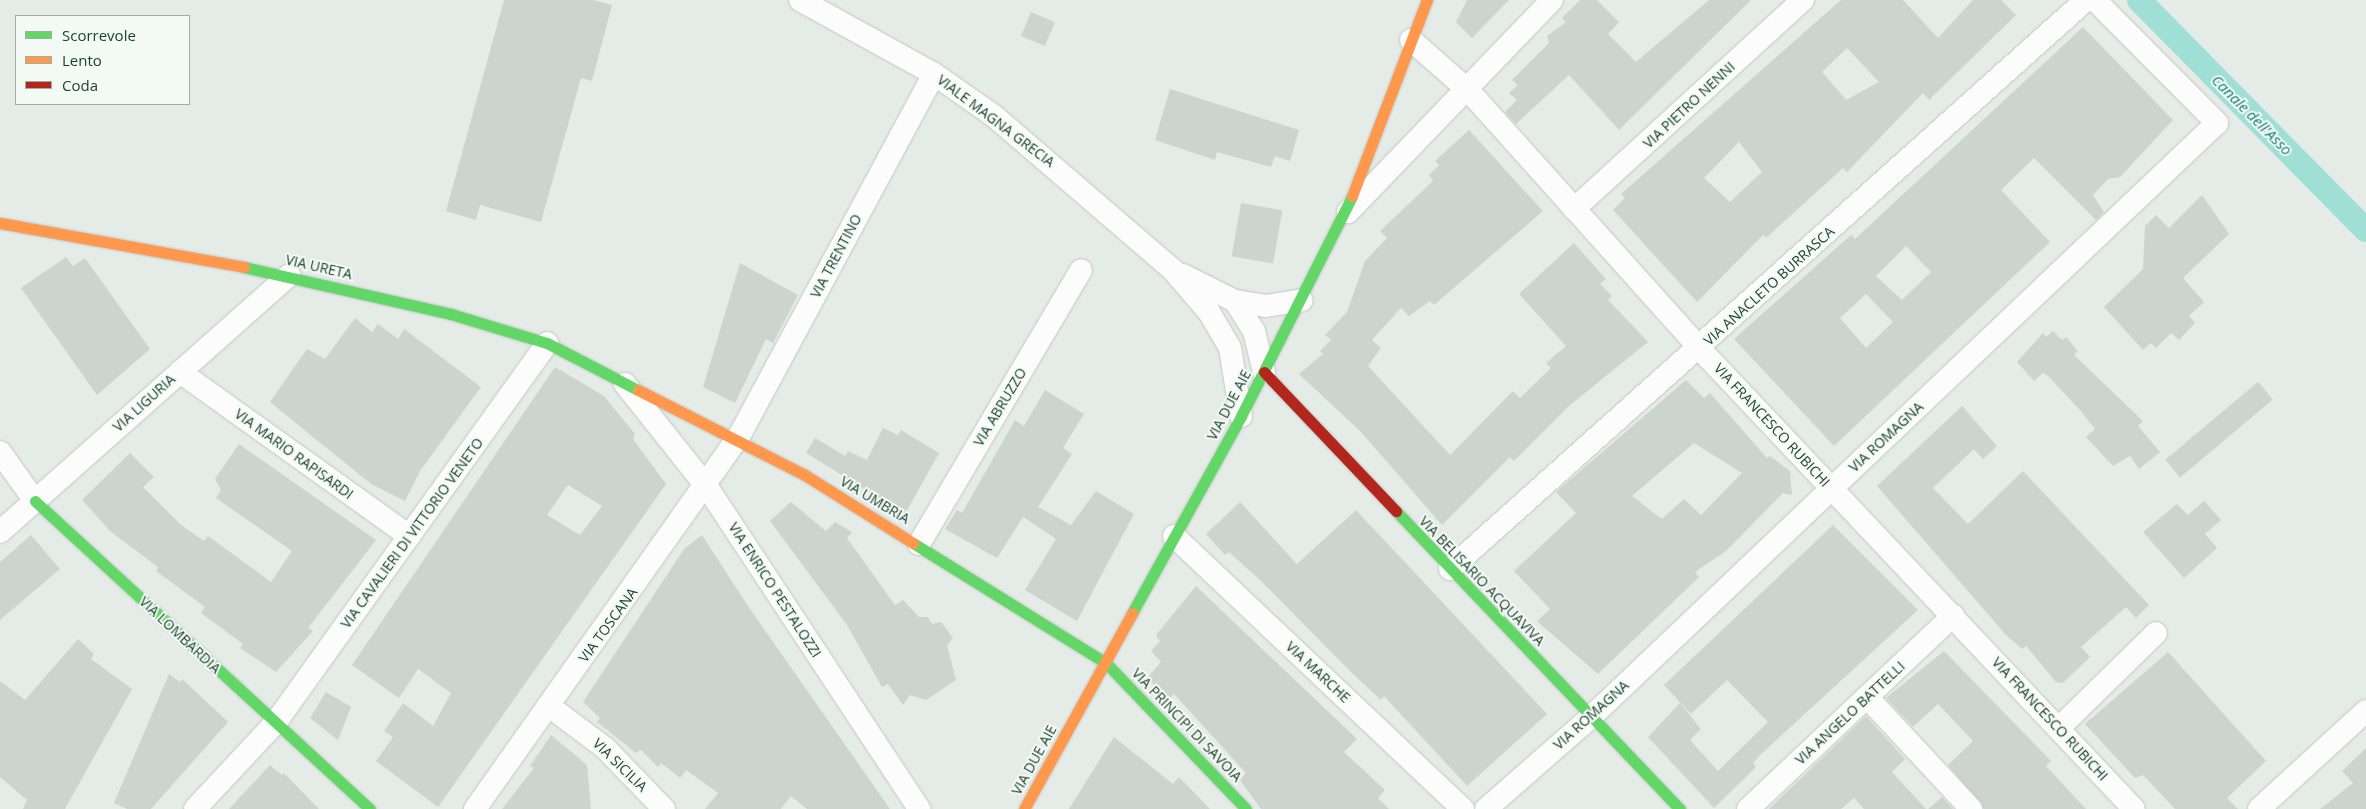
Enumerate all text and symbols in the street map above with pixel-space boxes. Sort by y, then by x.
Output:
legend [15,15,190,105]
text: Scorrevole [62,25,136,45]
text: Lento [62,50,102,70]
street label: VIA PIETRO NENNI [1640,58,1738,152]
street label: VIALE MAGNA GRECIA [934,71,1058,171]
water label: Canale dell'Asso [2208,71,2296,159]
text: Coda [62,75,98,95]
street label: VIA TRENTINO [807,211,865,301]
street label: VIA ANACLETO BURRASCA [1700,223,1838,349]
street label: VIA URETA [284,251,354,283]
street label: VIA FRANCESCO RUBICHI [1710,360,1834,490]
street label: VIA ABRUZZO [970,365,1030,449]
street label: VIA DUE AIE [1203,367,1255,443]
street label: VIA LIGURIA [109,371,179,435]
street label: VIA ROMAGNA [1845,398,1927,476]
street label: VIA MARIO RAPISARDI [231,405,357,503]
street label: VIA CAVALIERI DI VITTORIO VENETO [337,435,487,631]
street label: VIA UMBRIA [837,473,913,527]
street label: VIA BELISARIO ACQUAVIVA [1416,513,1548,649]
street label: VIA ENRICO PESTALOZZI [725,519,825,661]
street label: VIA TOSCANA [575,584,641,666]
street label: VIA LOMBARDIA [136,593,224,677]
street label: VIA MARCHE [1282,638,1354,706]
street label: VIA FRANCESCO RUBICHI [1988,654,2112,784]
street label: VIA ANGELO BATTELLI [1792,658,1908,768]
street label: VIA PRINCIPI DI SAVOIA [1128,665,1246,785]
street label: VIA ROMAGNA [1550,677,1632,753]
street label: VIA DUE AIE [1008,722,1060,798]
street label: VIA SICILIA [589,735,651,795]

